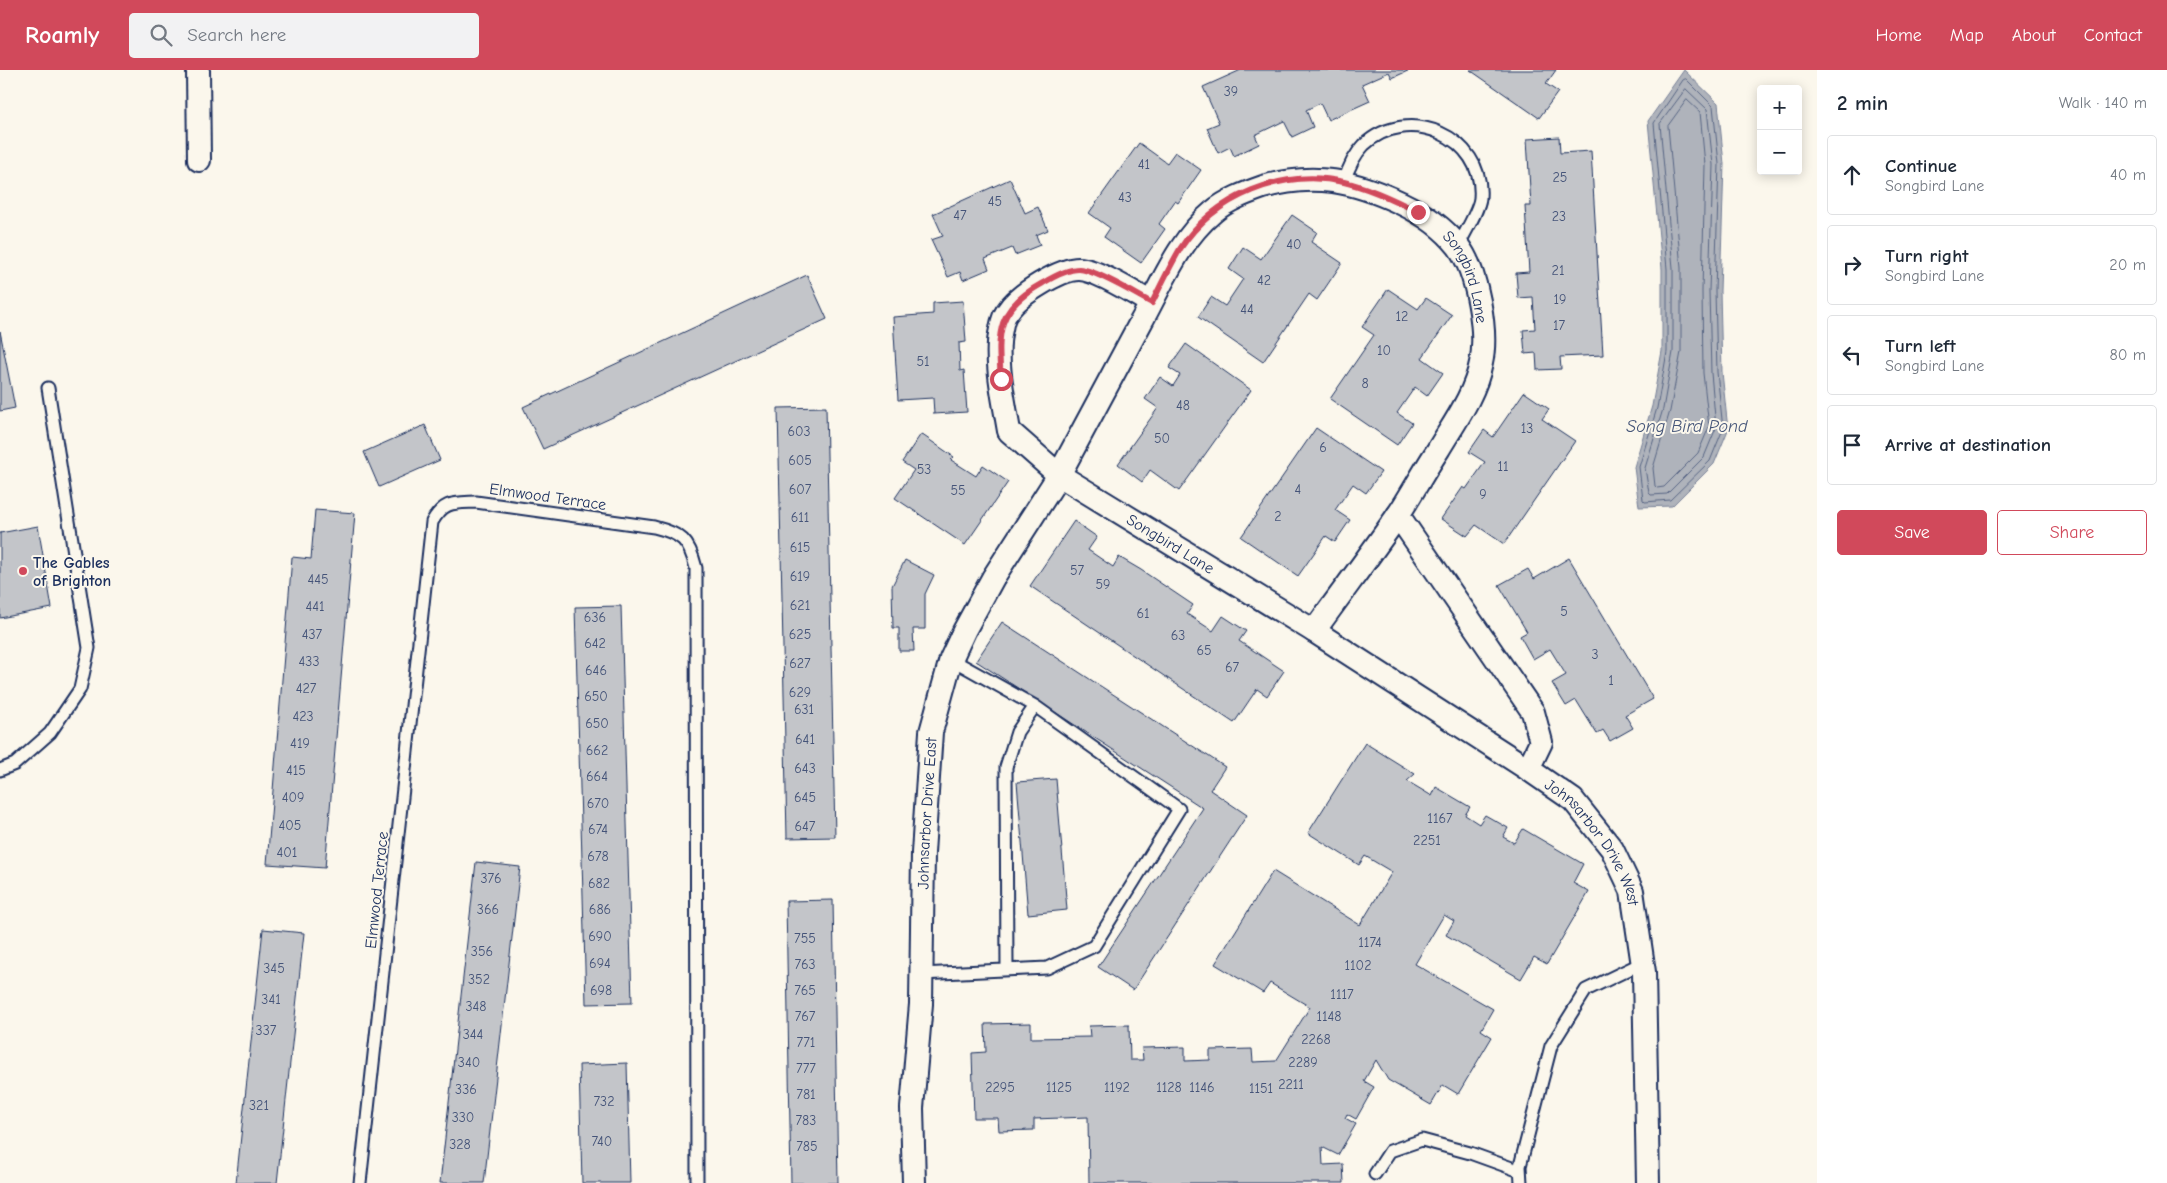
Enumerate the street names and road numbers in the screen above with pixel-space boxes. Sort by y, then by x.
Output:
street label: Songbird Lane [1439,227,1490,324]
street label: Elmwood Terrace [488,480,607,514]
street label: Songbird Lane [1123,511,1217,578]
street label: Johnsarbor Drive East [915,737,941,890]
street label: Johnsarbor Drive West [1541,775,1642,907]
street label: Elmwood Terrace [362,831,392,950]

